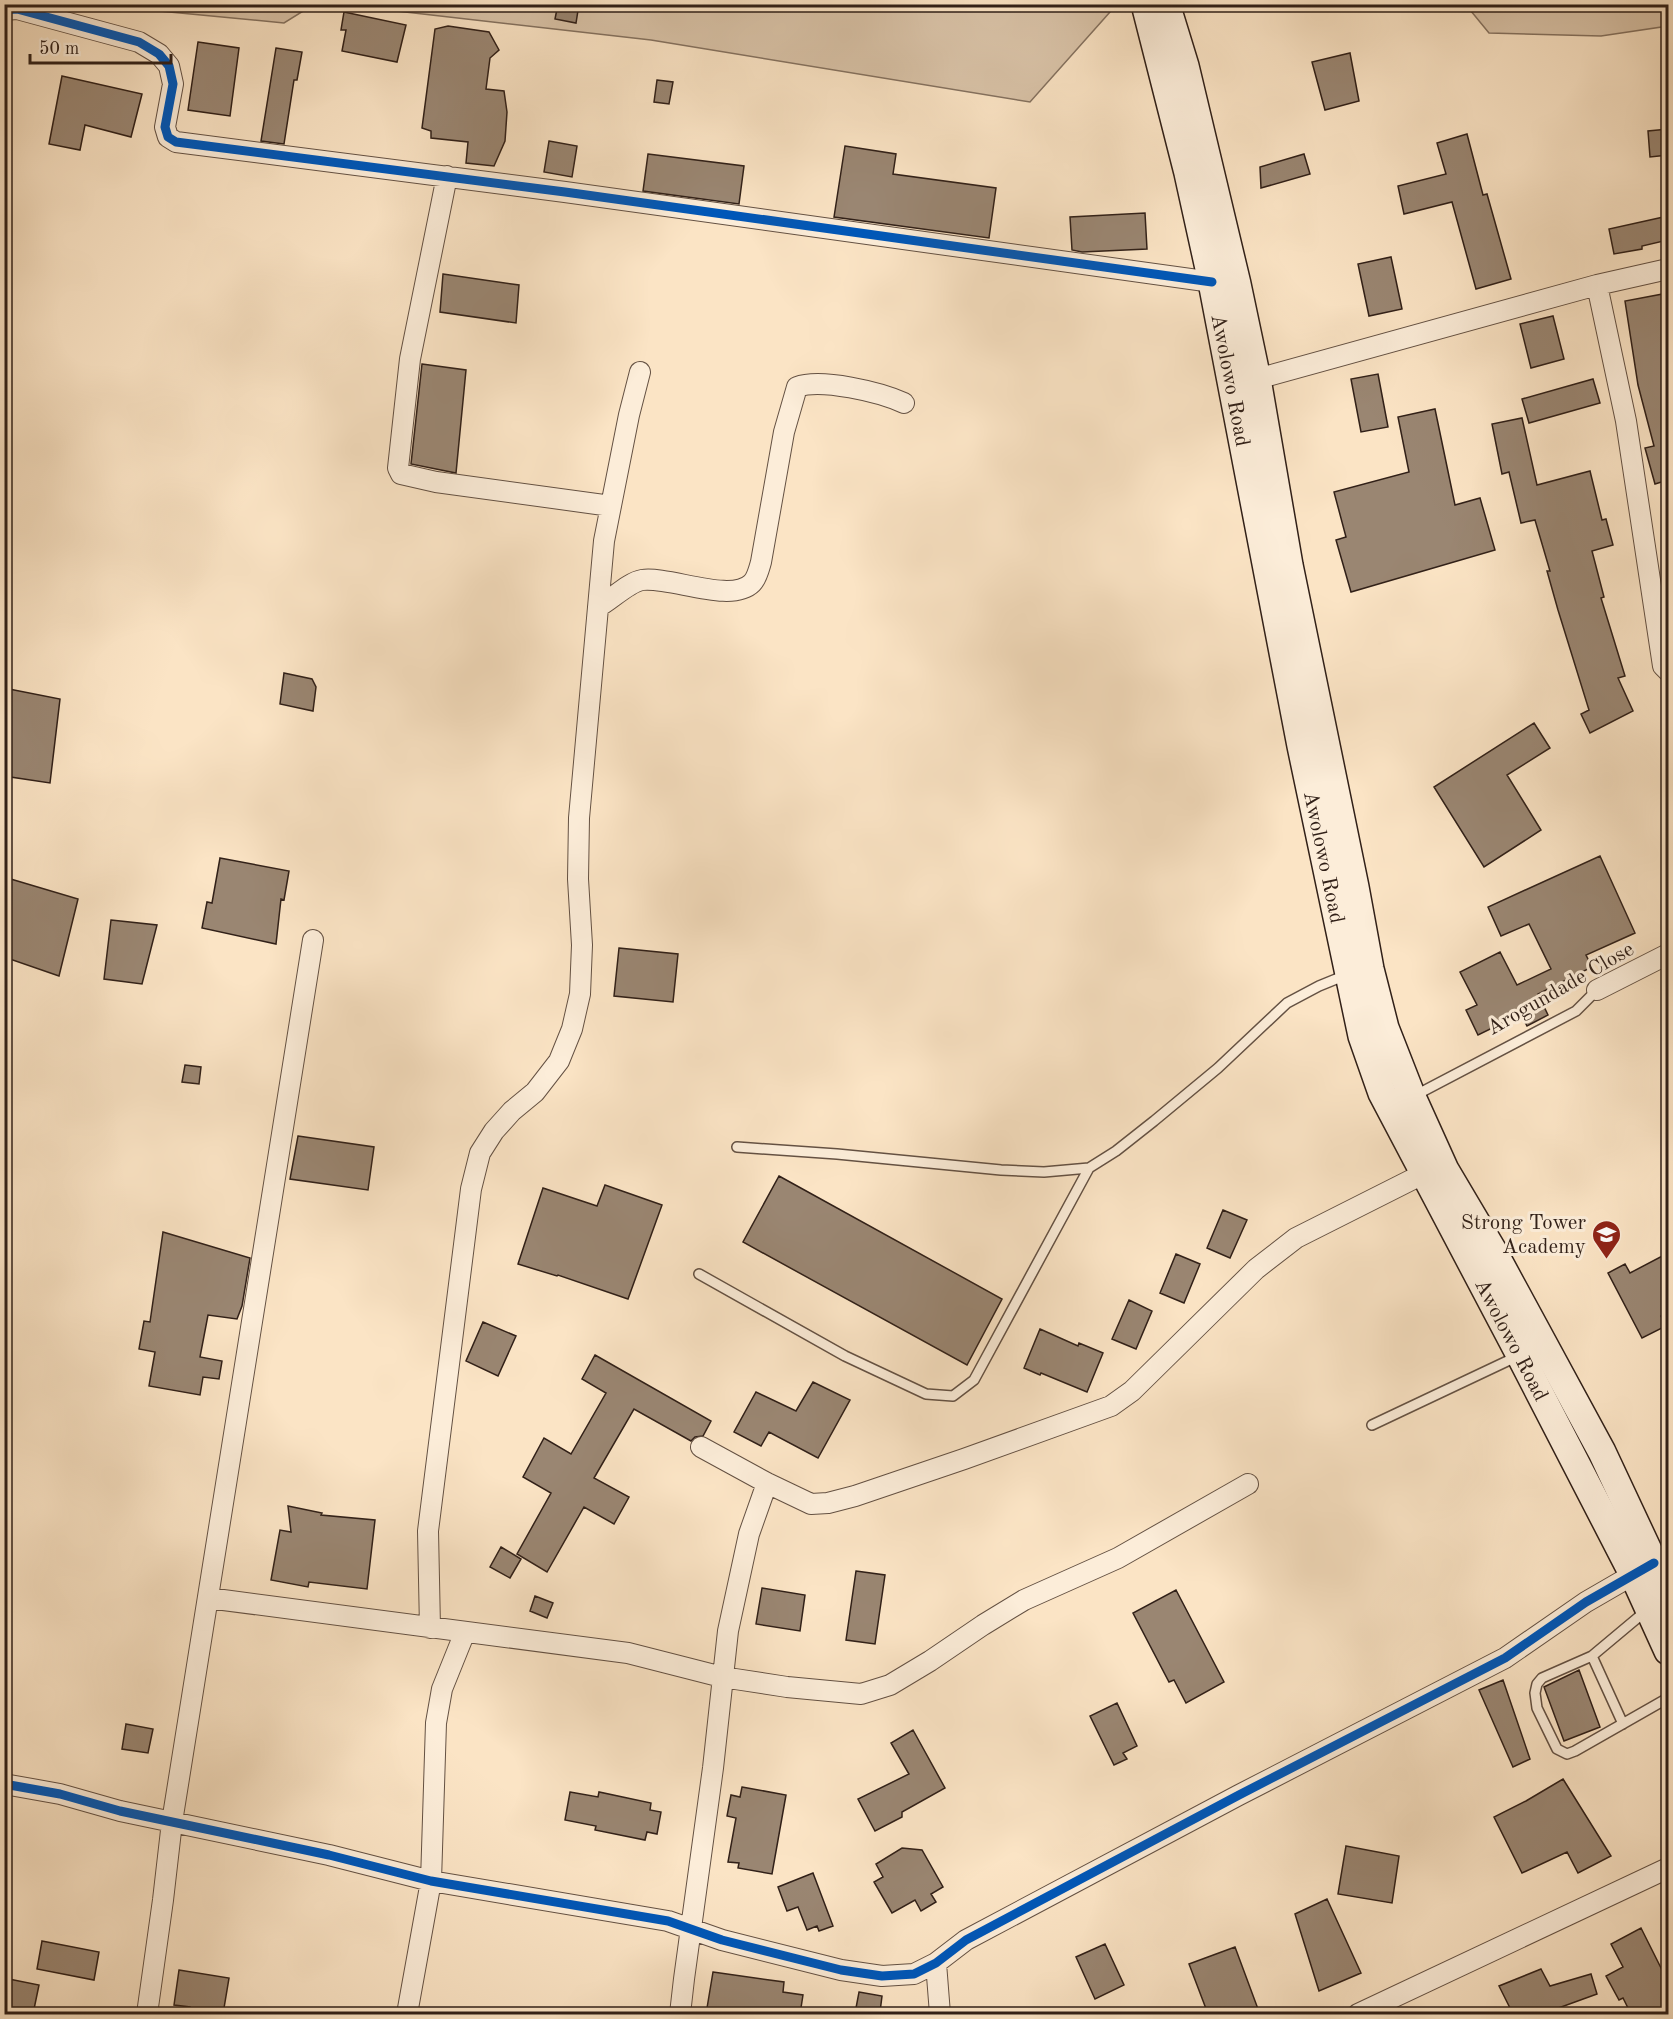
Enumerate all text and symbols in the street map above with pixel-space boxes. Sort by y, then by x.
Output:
scale bar [30,27,171,65]
text: 50 m [39,40,79,58]
street label: Awolowo Road [1206,312,1252,449]
street label: Awolowo Road [1299,789,1347,925]
street label: Arogundade Close [1484,939,1638,1040]
place label: Strong Tower Academy [1461,1213,1586,1258]
school or university icon: Strong Tower Academy [1591,1218,1623,1260]
street label: Awolowo Road [1470,1276,1551,1405]

